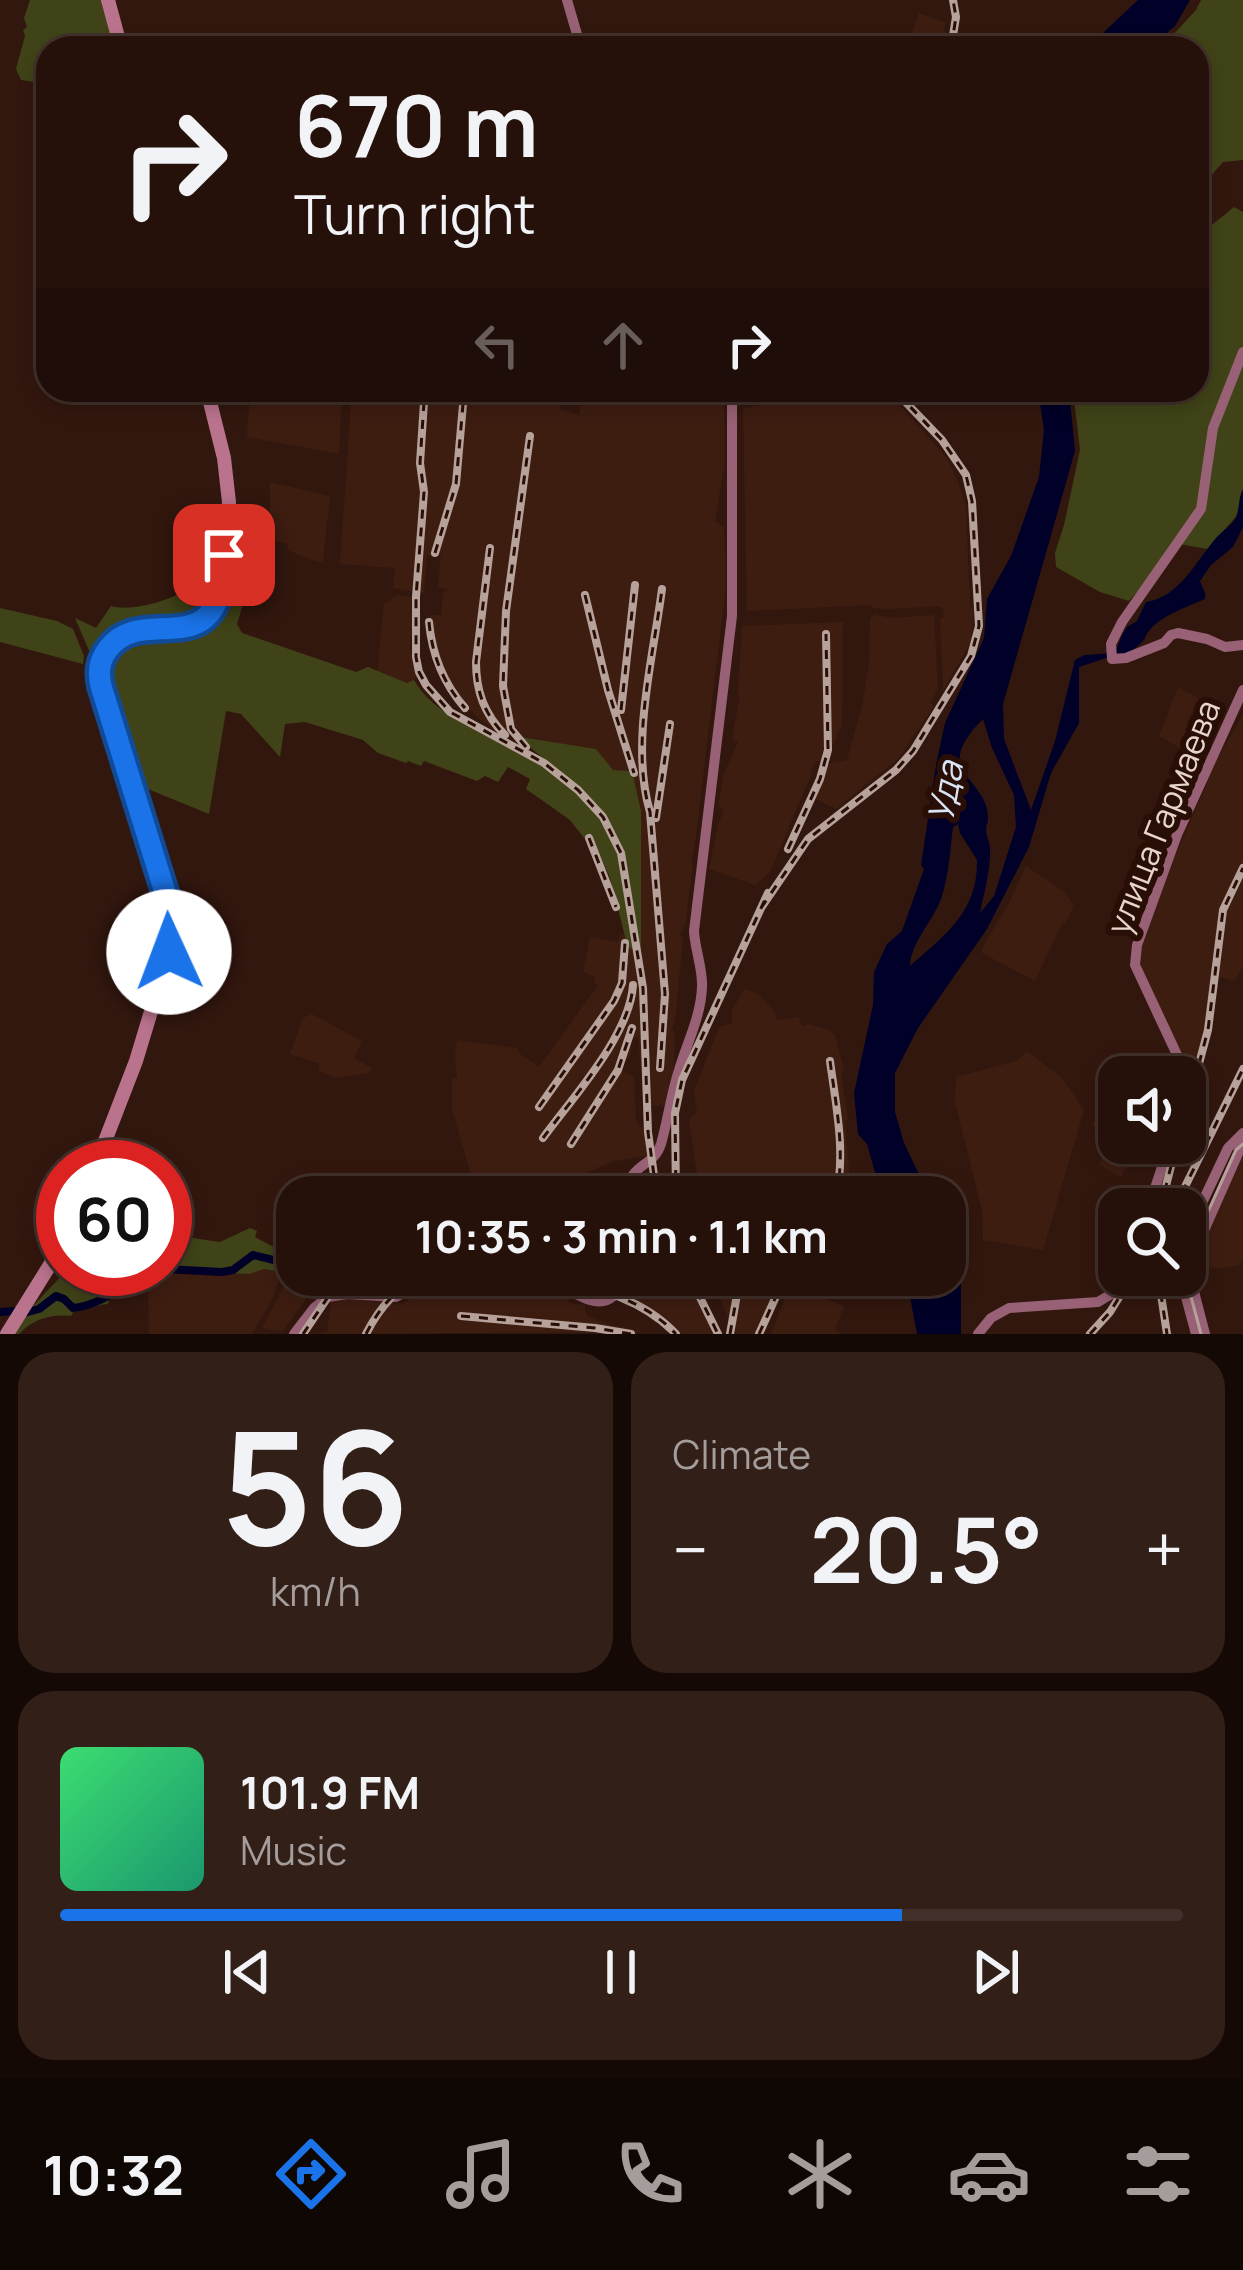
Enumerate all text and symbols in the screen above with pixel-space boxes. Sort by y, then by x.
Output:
text: 670 m [294,67,539,182]
icon: right [96,84,252,240]
text: Turn right [294,176,536,250]
icon: left [464,312,530,378]
icon: ahead [590,312,656,378]
icon: right [716,312,782,378]
pin [173,504,275,606]
icon: arrive [191,522,257,588]
street label: улица Гармаева [1095,693,1230,941]
water label: Уда [915,756,974,826]
position arrow [106,889,232,1015]
map controls [1098,1056,1206,1296]
button: sound [1098,1056,1206,1164]
speed limit sign: 60 [36,1140,192,1296]
button: search [1098,1188,1206,1296]
text: 10:35 · 3 min · 1.1 km [414,1205,828,1267]
text: 56 [221,1379,409,1592]
text: Climate [673,1427,811,1481]
text: 20.5° [810,1487,1043,1610]
text: − [673,1504,708,1594]
text: + [1145,1504,1183,1594]
text: km/h [270,1564,361,1618]
text: 101.9 FM [240,1761,420,1823]
text: Music [240,1823,347,1877]
icon: previous [214,1939,280,2005]
icon: pause [588,1939,654,2005]
icon: next [963,1939,1029,2005]
icon: directions [269,2132,353,2216]
icon: music [439,2132,523,2216]
icon: phone [608,2132,692,2216]
icon: climate [778,2132,862,2216]
icon: car [947,2132,1031,2216]
icon: filters [1116,2132,1200,2216]
text: 10:32 [43,2137,184,2211]

